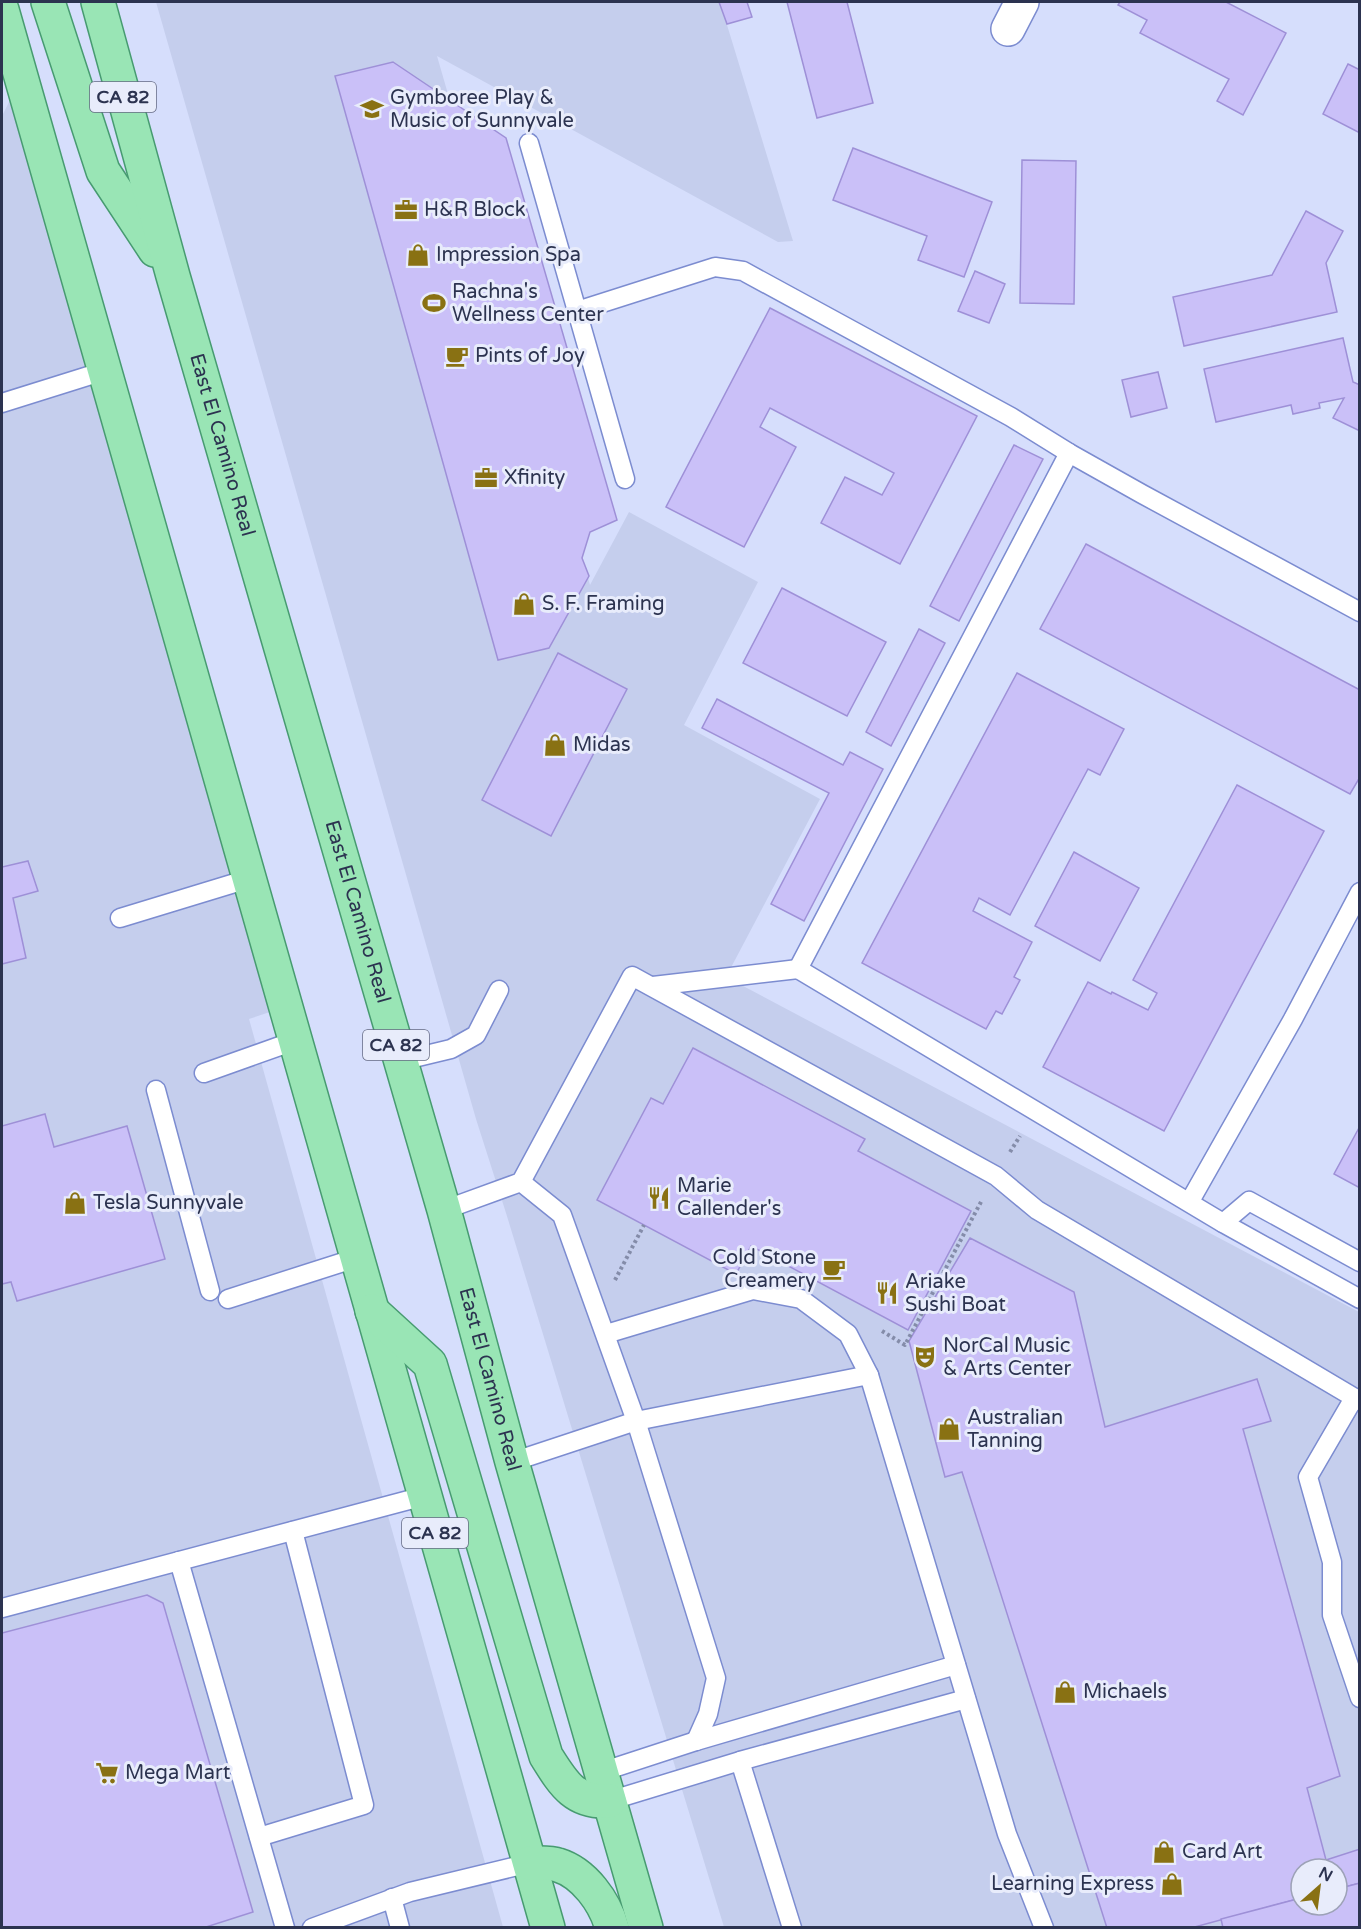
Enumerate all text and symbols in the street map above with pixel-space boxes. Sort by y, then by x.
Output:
road number: CA 82 [90,82,156,112]
place label: Gymboree Play & Music of Sunnyvale [390,86,574,133]
school or university icon: Gymboree Play & Music of Sunnyvale [359,96,385,122]
office icon: H&R Block [393,197,419,223]
place label: H&R Block [424,198,526,222]
shop icon: Impression Spa [405,242,431,268]
place label: Impression Spa [436,243,581,267]
place label: Rachna's Wellness Center [452,280,604,327]
sports icon: Rachna's Wellness Center [421,290,447,316]
cafe icon: Pints of Joy [444,343,470,369]
place label: Pints of Joy [475,344,585,368]
street label: East El Camino Real [184,351,260,539]
office icon: Xfinity [473,465,499,491]
place label: Xfinity [504,466,566,490]
shop icon: S. F. Framing [511,591,537,617]
place label: S. F. Framing [542,592,665,616]
shop icon: Midas [542,732,568,758]
place label: Midas [573,733,631,757]
street label: East El Camino Real [320,818,395,1006]
road number: CA 82 [363,1030,429,1060]
place label: Marie Callender's [677,1174,781,1221]
restaurant icon: Marie Callender's [646,1185,672,1211]
shop icon: Tesla Sunnyvale [62,1190,88,1216]
place label: Tesla Sunnyvale [93,1191,244,1215]
place label: Cold Stone Creamery [712,1246,816,1293]
cafe icon: Cold Stone Creamery [821,1256,847,1282]
place label: Ariake Sushi Boat [905,1270,1006,1317]
restaurant icon: Ariake Sushi Boat [874,1280,900,1306]
street label: East El Camino Real [453,1285,526,1474]
place label: NorCal Music & Arts Center [943,1334,1071,1381]
theatre icon: NorCal Music & Arts Center [912,1344,938,1370]
place label: Australian Tanning [967,1406,1063,1453]
shop icon: Australian Tanning [936,1416,962,1442]
road number: CA 82 [402,1518,468,1548]
shop icon: Michaels [1052,1679,1078,1705]
place label: Michaels [1083,1680,1167,1704]
supermarket icon: Mega Mart [94,1760,120,1786]
place label: Mega Mart [125,1761,231,1785]
shop icon: Card Art [1151,1839,1177,1865]
place label: Card Art [1182,1840,1263,1864]
north arrow [1289,1857,1349,1917]
text: N [1315,1863,1336,1886]
shop icon: Learning Express [1159,1871,1185,1897]
place label: Learning Express [991,1872,1154,1896]

